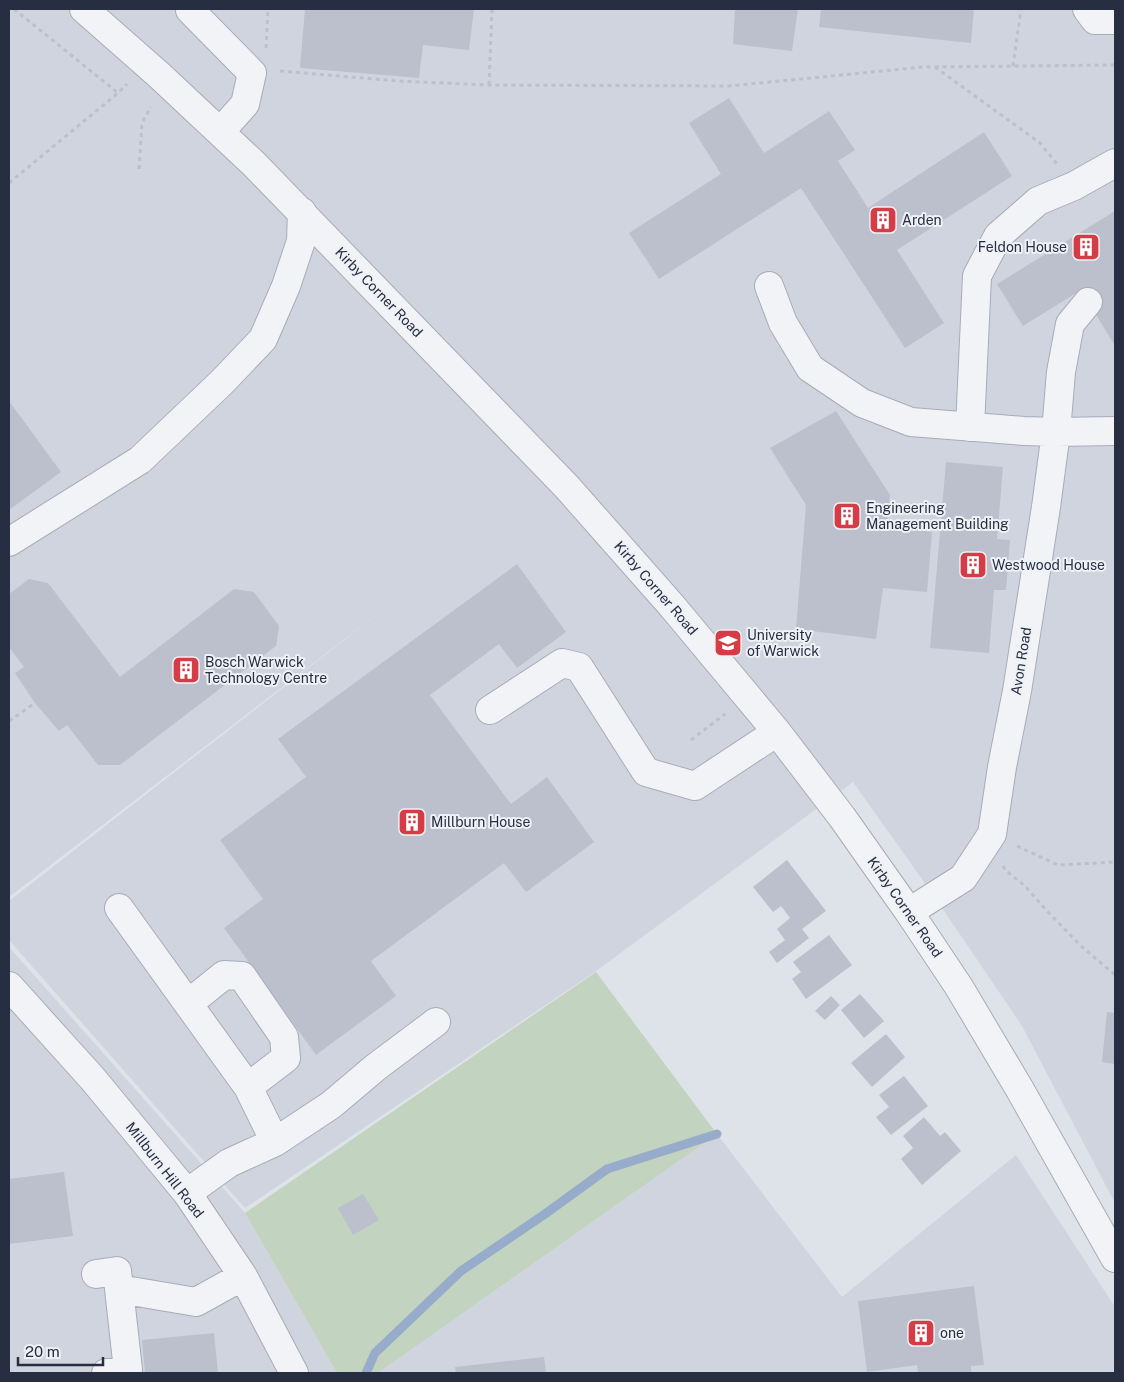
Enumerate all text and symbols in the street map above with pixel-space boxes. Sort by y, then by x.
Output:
building icon: Arden [868,205,898,235]
place label: Arden [902,212,942,228]
building icon: Feldon House [1071,232,1101,262]
place label: Feldon House [978,239,1067,255]
street label: Kirby Corner Road [332,244,426,340]
place label: Engineering Management Building [866,500,1009,532]
building icon: Engineering Management Building [832,501,862,531]
street label: Kirby Corner Road [611,538,701,638]
building icon: Westwood House [958,550,988,580]
place label: Westwood House [992,557,1105,573]
street label: Avon Road [1008,626,1034,696]
place label: University of Warwick [747,627,819,659]
school or university icon: University of Warwick [713,628,743,658]
place label: Bosch Warwick Technology Centre [205,654,327,686]
building icon: Bosch Warwick Technology Centre [171,655,201,685]
building icon: Millburn House [397,807,427,837]
place label: Millburn House [431,814,530,830]
street label: Kirby Corner Road [864,854,946,960]
street label: Millburn Hill Road [123,1119,207,1221]
building icon: one [906,1318,936,1348]
place label: one [940,1325,964,1341]
scale bar [18,1334,102,1366]
text: 20 m [25,1343,60,1360]

